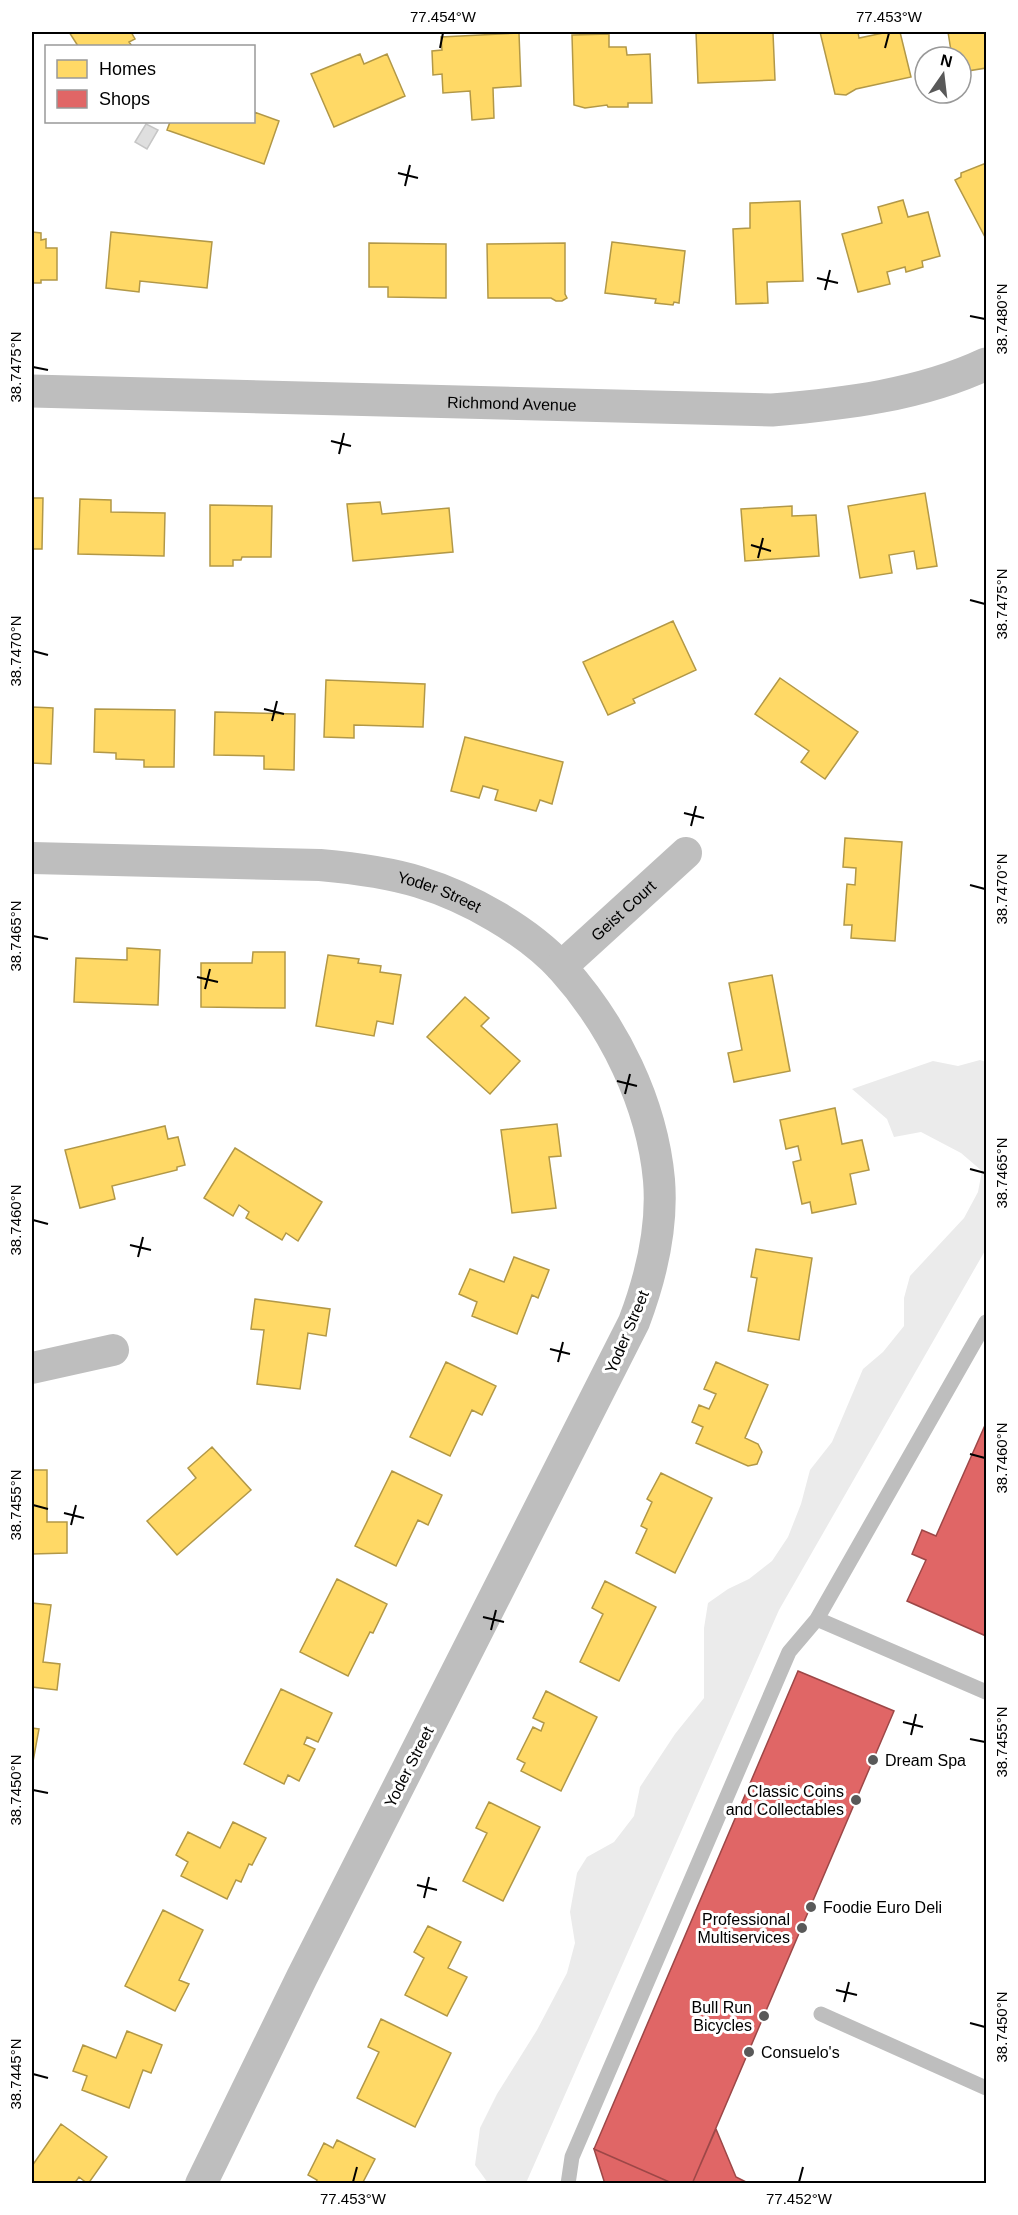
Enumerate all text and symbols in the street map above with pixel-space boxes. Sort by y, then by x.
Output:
text: 77.454°W [410,8,477,25]
text: 77.453°W [856,8,923,25]
legend [45,45,255,123]
north arrow [913,45,973,105]
text: N [939,51,954,71]
text: Homes [99,59,156,79]
text: Shops [99,89,150,109]
text: 38.7480°N [993,283,1010,355]
text: 38.7475°N [7,331,24,403]
street label: Richmond Avenue [447,393,577,413]
text: 38.7475°N [993,568,1010,640]
text: 38.7470°N [7,615,24,687]
text: 38.7470°N [993,853,1010,925]
street label: Yoder Street [396,868,485,915]
street label: Geist Court [587,876,659,944]
text: 38.7465°N [7,900,24,972]
text: 38.7465°N [993,1137,1010,1209]
text: 38.7460°N [7,1184,24,1256]
street label: Yoder Street [602,1288,652,1376]
text: 38.7460°N [993,1422,1010,1494]
text: 38.7455°N [7,1469,24,1541]
text: 38.7455°N [993,1706,1010,1778]
street label: Yoder Street [381,1723,437,1810]
place label: Dream Spa [885,1752,966,1769]
marker: Dream Spa [866,1753,880,1767]
text: 38.7450°N [7,1754,24,1826]
place label: Classic Coins and Collectables [726,1783,844,1818]
marker: Classic Coins and Collectables [849,1793,863,1807]
place label: Foodie Euro Deli [823,1899,942,1916]
marker: Foodie Euro Deli [804,1900,818,1914]
place label: Professional Multiservices [698,1911,790,1946]
marker: Professional Multiservices [795,1921,809,1935]
text: 38.7450°N [993,1991,1010,2063]
place label: Bull Run Bicycles [692,1999,752,2034]
marker: Bull Run Bicycles [757,2009,771,2023]
text: 38.7445°N [7,2038,24,2110]
place label: Consuelo's [761,2044,840,2061]
marker: Consuelo's [742,2045,756,2059]
text: 77.453°W [320,2190,387,2207]
text: 77.452°W [766,2190,833,2207]

